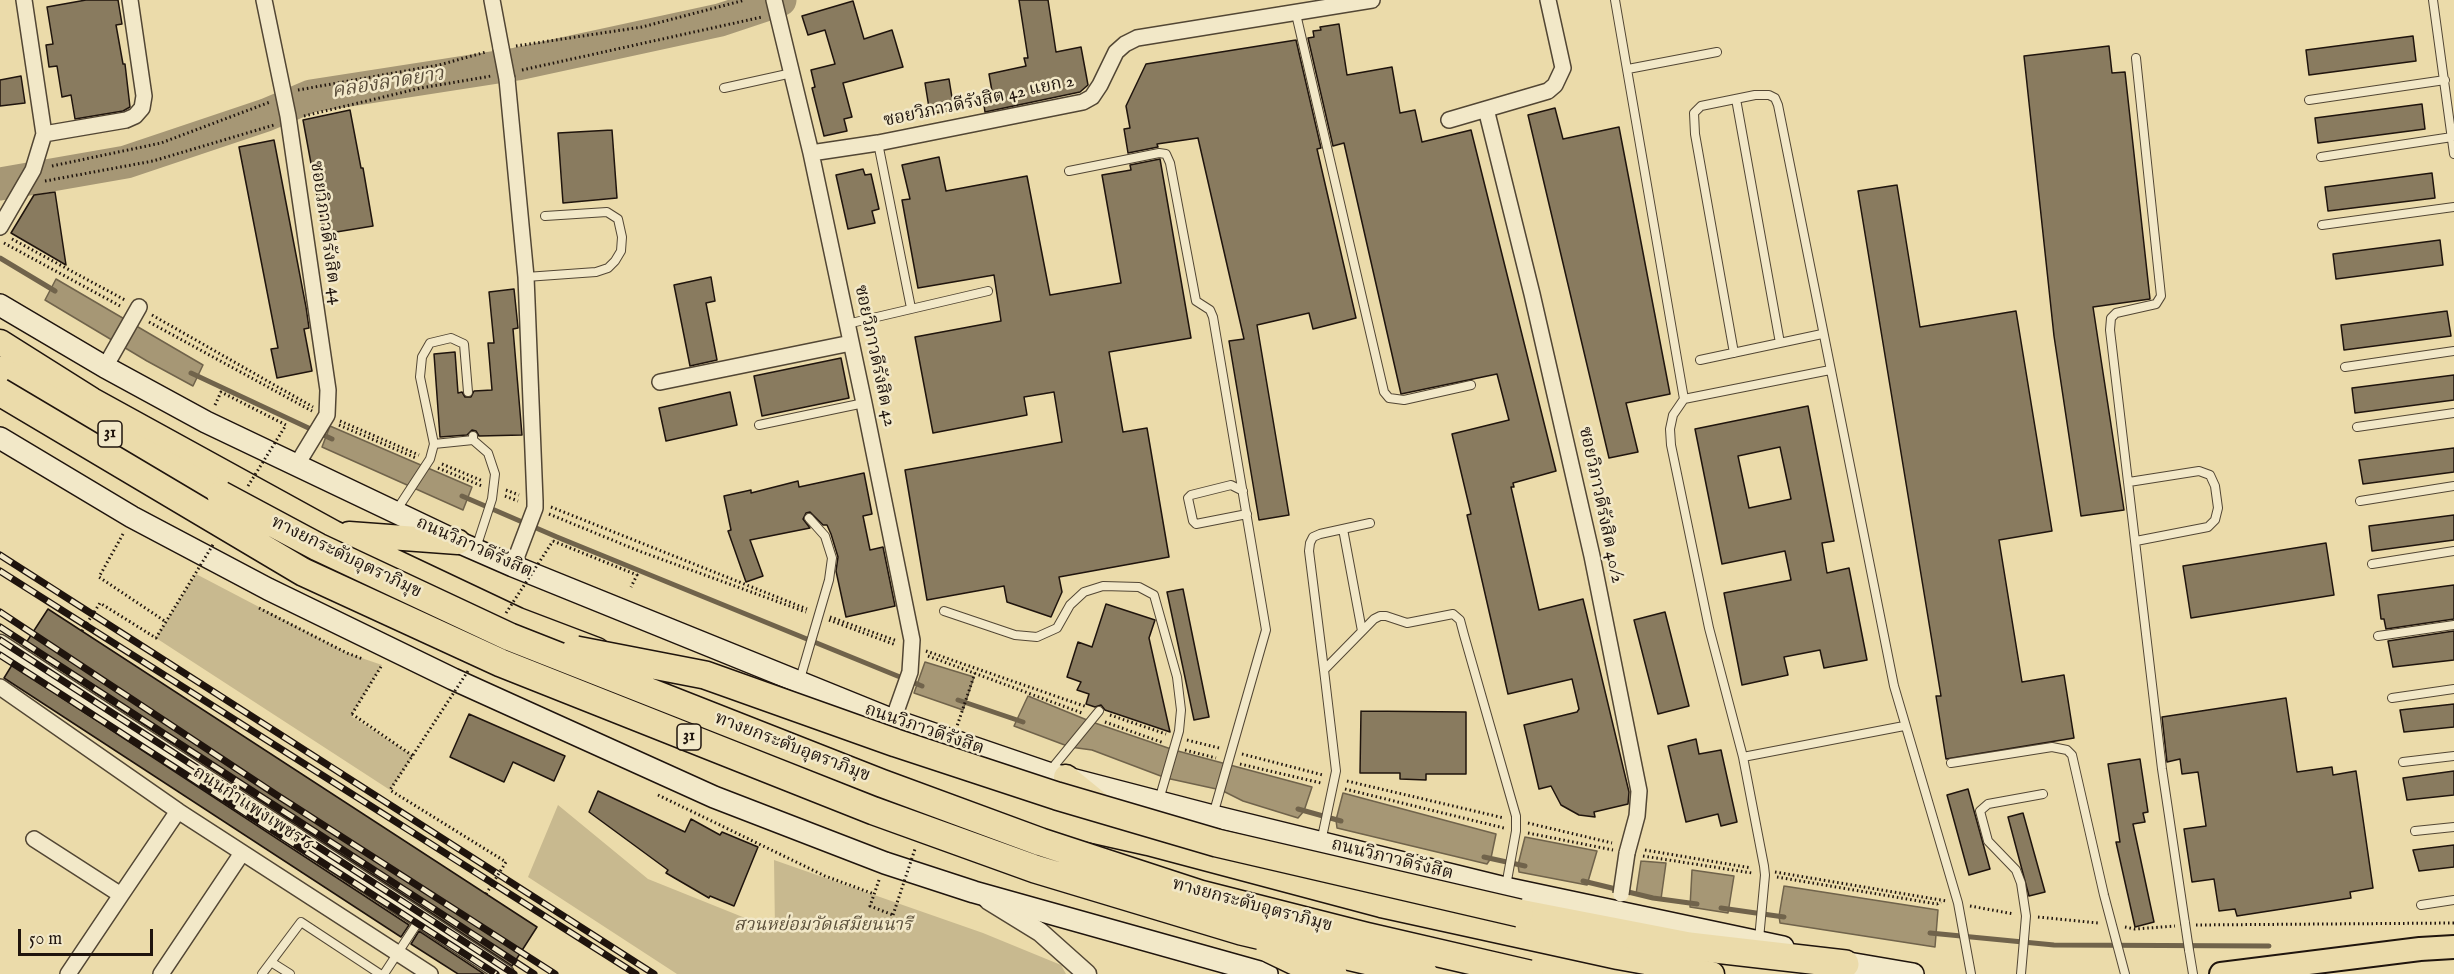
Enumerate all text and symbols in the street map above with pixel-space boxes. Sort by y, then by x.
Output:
water label: คลองลาดยาว [330,63,446,105]
street label: ซอยวิภาวดีรังสิต 42 แยก 2 [882,71,1076,133]
street label: ซอยวิภาวดีรังสิต 44 [304,160,346,306]
street label: ซอยวิภาวดีรังสิต 42 [848,283,900,429]
road number: 31 [98,421,122,447]
street label: ซอยวิภาวดีรังสิต 40/2 [1573,425,1627,585]
street label: ทางยกระดับอุตราภิมุข [267,512,425,604]
street label: ถนนวิภาวดีรังสิต [412,513,536,583]
street label: ถนนวิภาวดีรังสิต [861,699,987,761]
street label: ทางยกระดับอุตราภิมุข [711,708,873,788]
road number: 31 [677,724,701,750]
street label: ถนนกำแพงเพชร 6 [188,762,316,856]
street label: ถนนวิภาวดีรังสิต [1329,834,1455,886]
street label: ทางยกระดับอุตราภิมุข [1170,874,1334,938]
park label: สวนหย่อมวัดเสมียนนารี [734,915,912,937]
scale bar [21,917,156,955]
text: 50 m [29,928,62,951]

